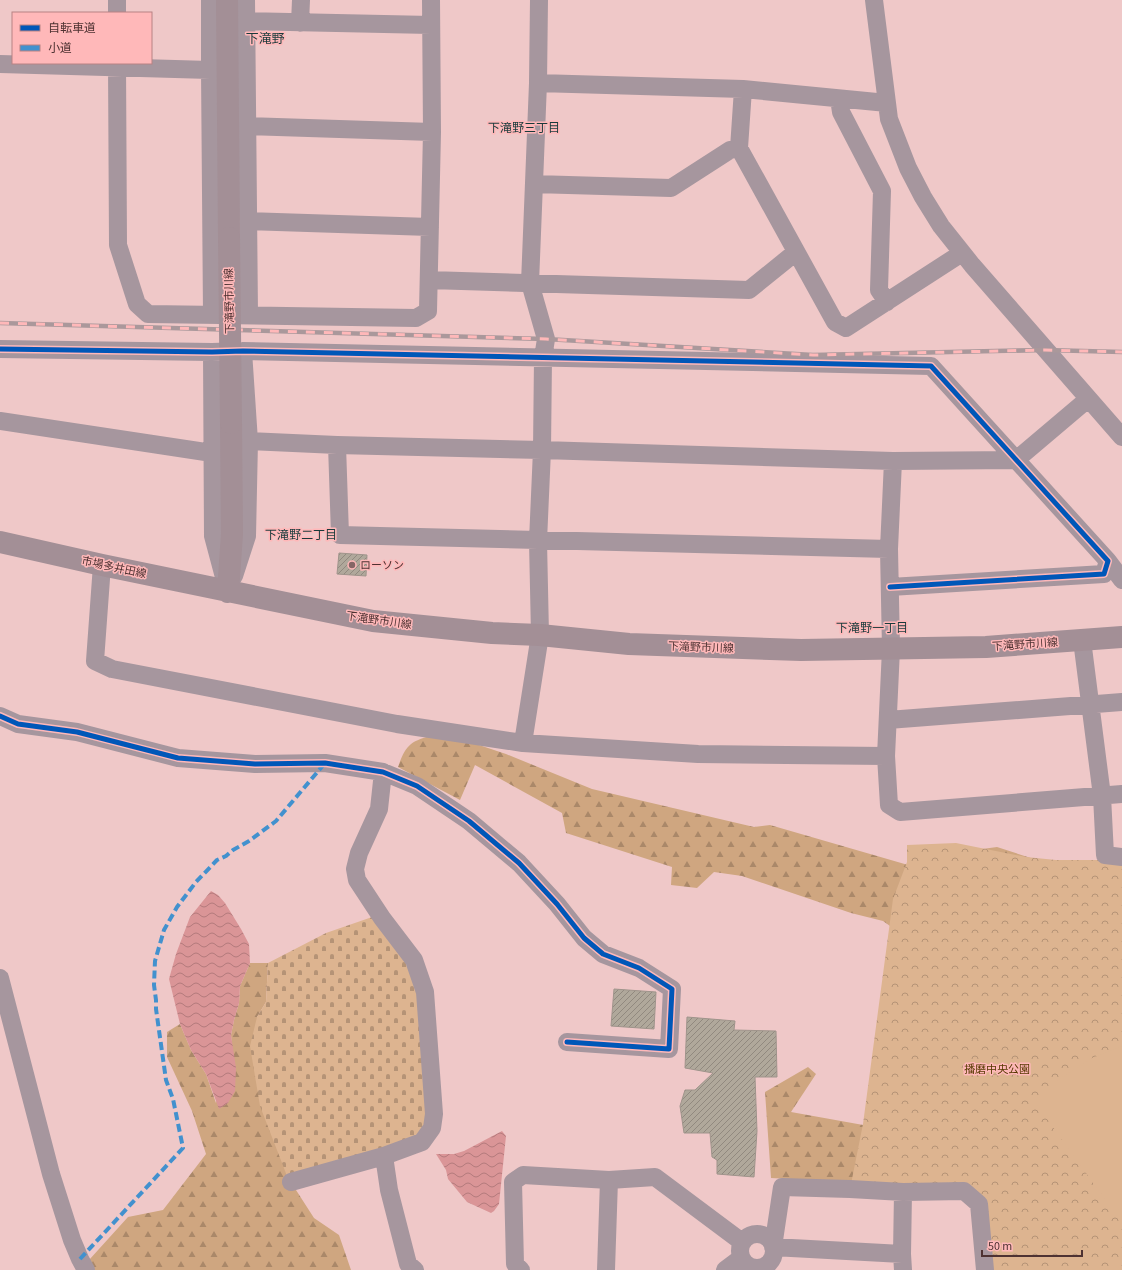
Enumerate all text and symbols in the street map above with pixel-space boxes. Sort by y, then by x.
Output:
legend [12,12,152,64]
text: 自転車道 [48,20,96,37]
district label: 下滝野 [245,30,285,48]
text: 小道 [48,40,72,57]
district label: 下滝野三丁目 [488,120,560,137]
street label: 下滝野市川線 [221,268,238,334]
district label: 下滝野二丁目 [265,527,337,544]
street label: 市場多井田線 [80,553,148,582]
place label: ローソン [360,558,404,573]
marker: ローソン [347,560,357,570]
street label: 下滝野市川線 [345,608,413,633]
district label: 下滝野一丁目 [836,620,908,637]
street label: 下滝野市川線 [992,635,1058,654]
street label: 下滝野市川線 [668,639,734,656]
park label: 播磨中央公園 [964,1062,1030,1077]
scale bar [982,1232,1082,1258]
text: 50 m [988,1238,1012,1255]

